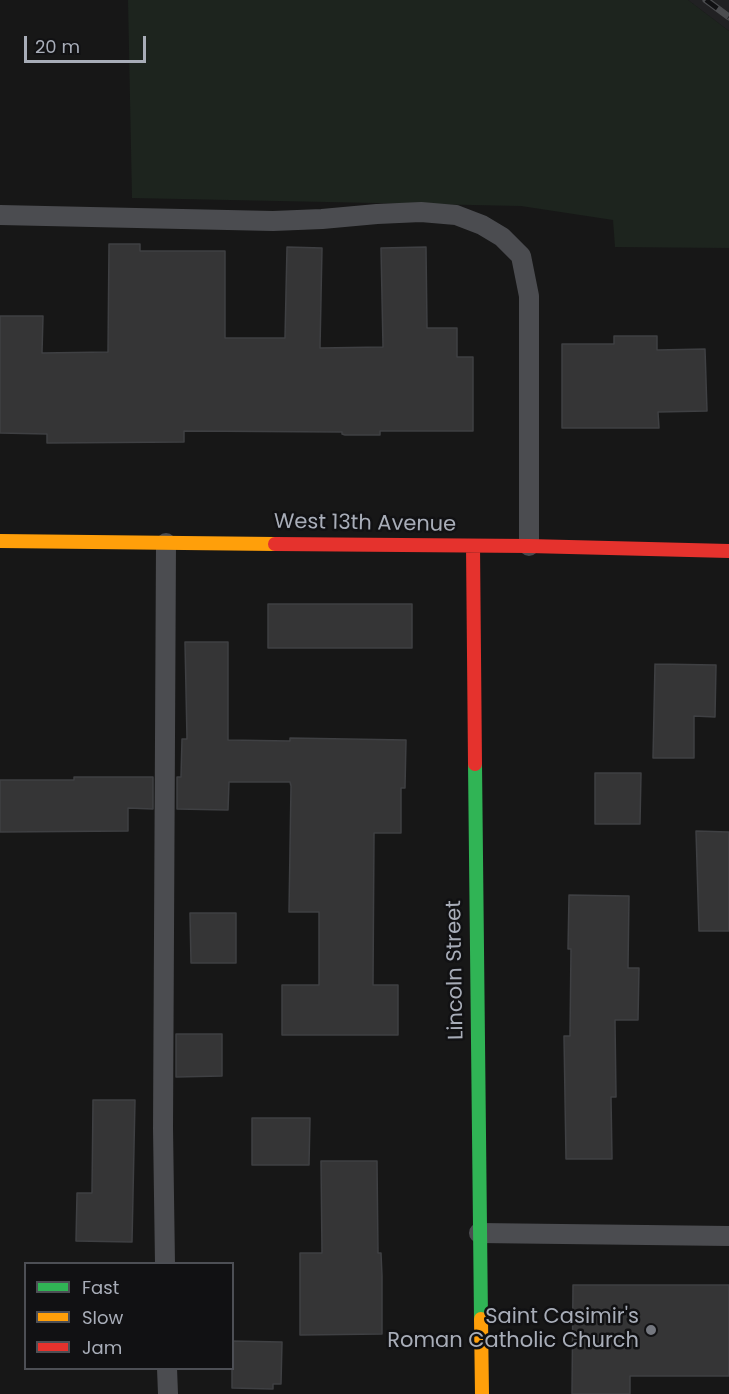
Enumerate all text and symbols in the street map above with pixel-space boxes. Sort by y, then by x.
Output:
scale bar [27,24,148,62]
text: 20 m [35,34,80,59]
street label: West 13th Avenue [274,510,456,538]
street label: Lincoln Street [442,900,470,1040]
legend [24,1262,234,1370]
text: Fast [82,1275,119,1300]
text: Slow [82,1305,123,1330]
place label: Saint Casimir's Roman Catholic Church [387,1305,639,1355]
marker: Saint Casimir's Roman Catholic Church [644,1323,658,1337]
text: Jam [82,1335,122,1360]

